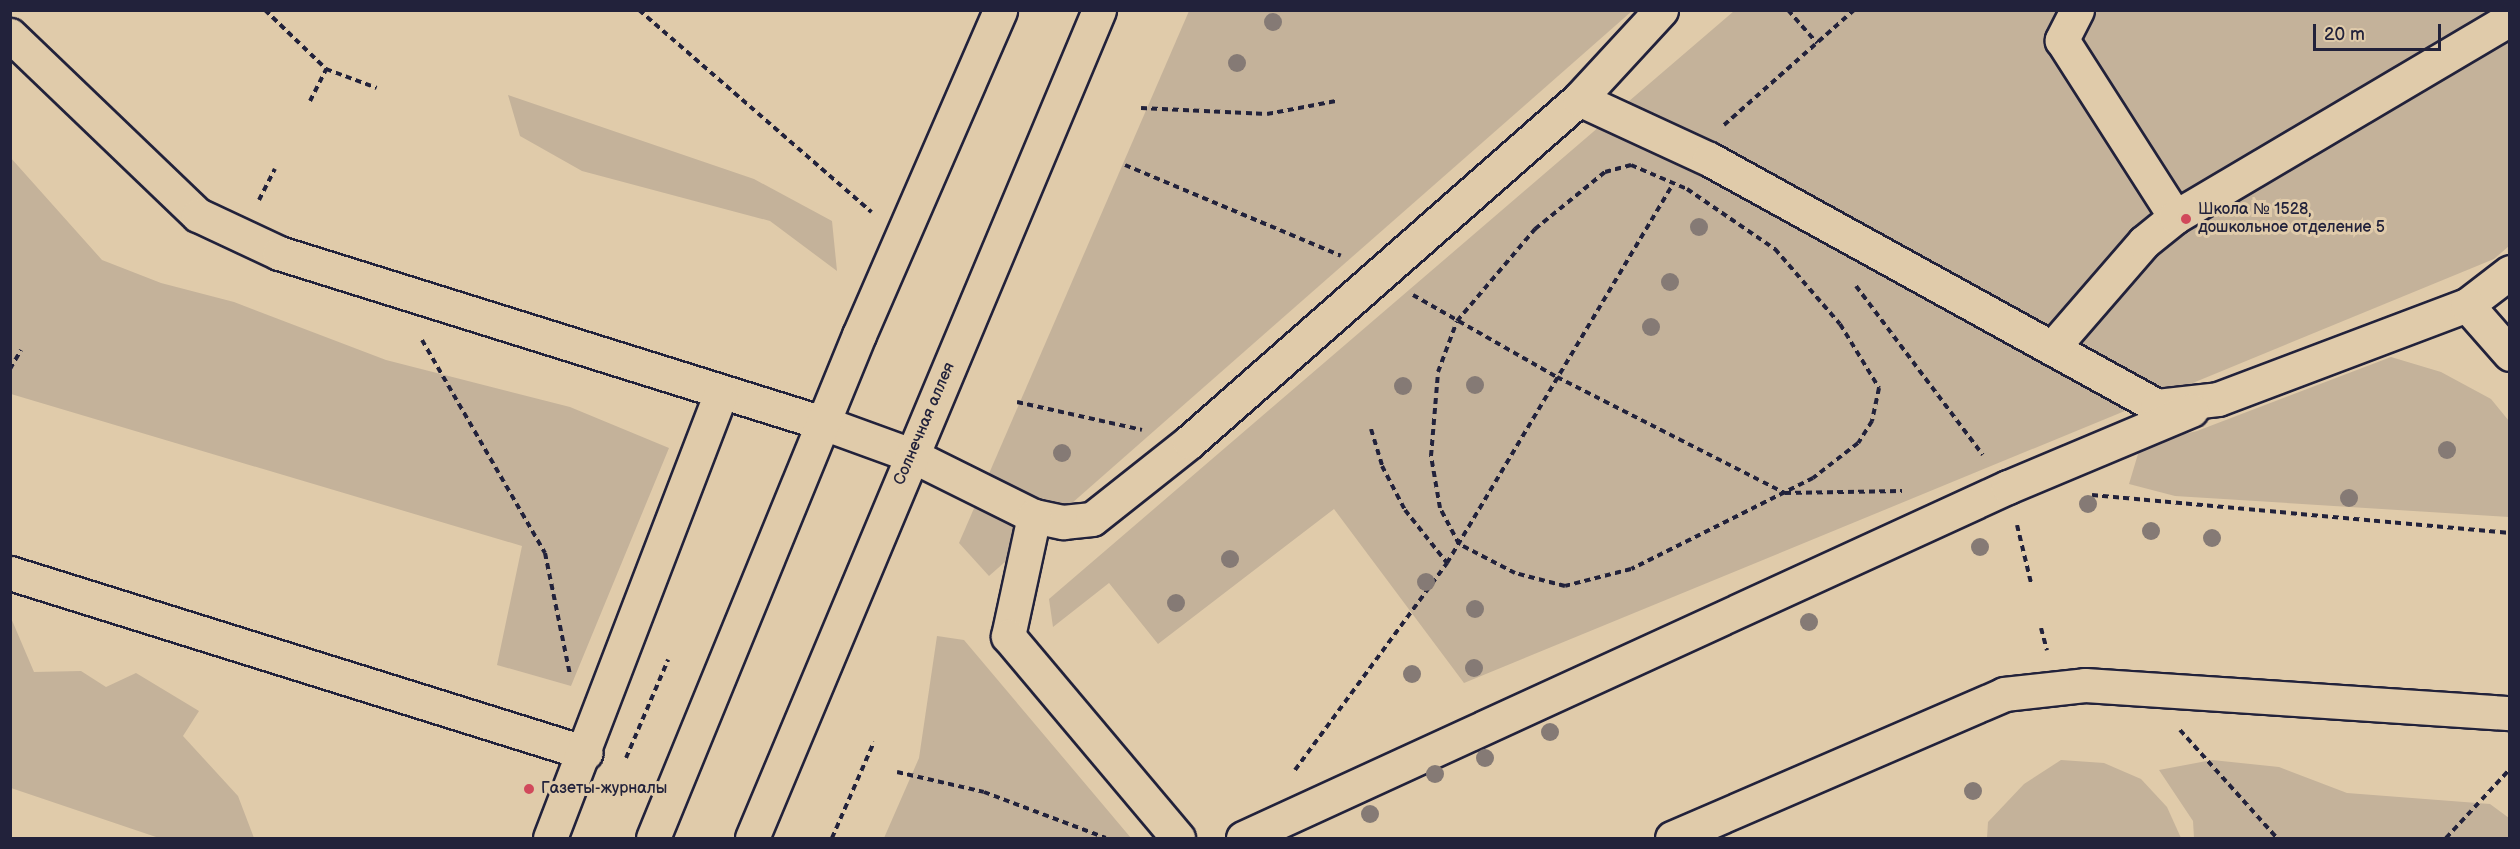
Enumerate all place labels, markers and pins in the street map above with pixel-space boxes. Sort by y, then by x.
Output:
place label: Школа № 1528, дошкольное отделение 5 [2198,200,2385,238]
marker: Школа № 1528, дошкольное отделение 5 [2179,212,2193,226]
place label: Газеты-журналы [541,779,667,799]
marker: Газеты-журналы [522,782,536,796]

